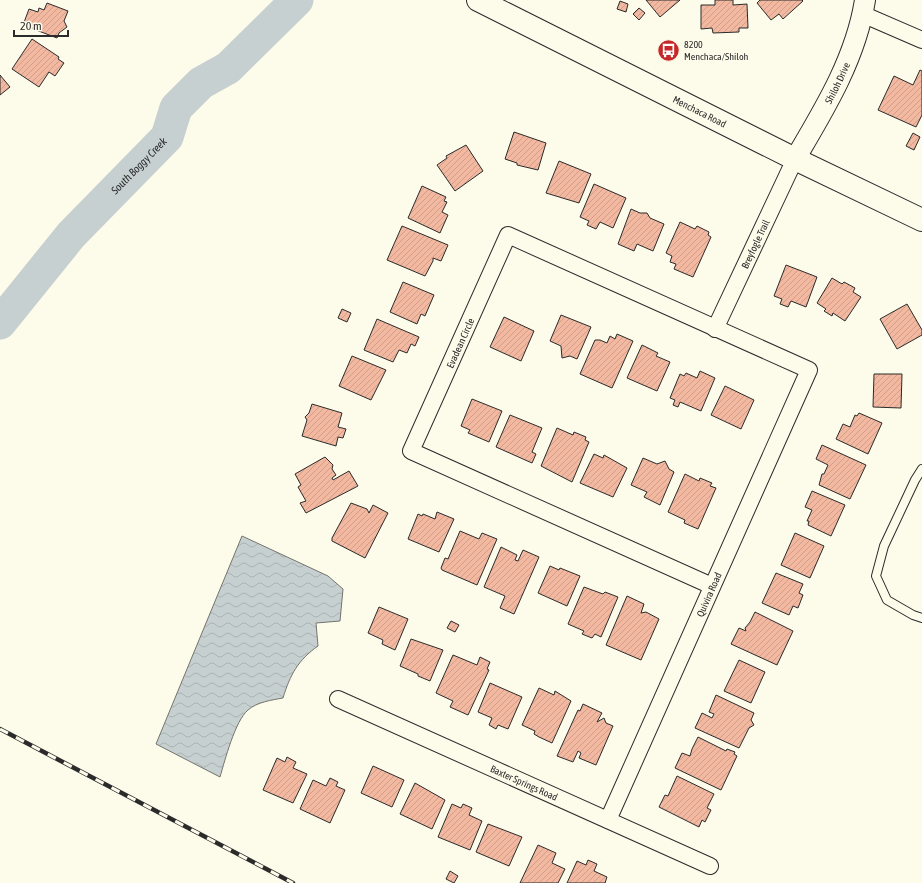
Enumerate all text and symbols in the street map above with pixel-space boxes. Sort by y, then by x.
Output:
scale bar [14,12,68,38]
text: 20 m [20,19,42,33]
bus stop icon: 8200 Menchaca/Shiloh [656,37,682,63]
place label: 8200 Menchaca/Shiloh [684,39,749,62]
street label: Shiloh Drive [823,60,852,106]
street label: Menchaca Road [671,94,728,130]
water label: South Boggy Creek [108,135,169,197]
street label: Breyfogle Trail [739,218,772,270]
street label: Evadean Circle [445,316,477,370]
street label: Quivira Road [695,571,724,619]
street label: Baxter Springs Road [489,763,559,803]

